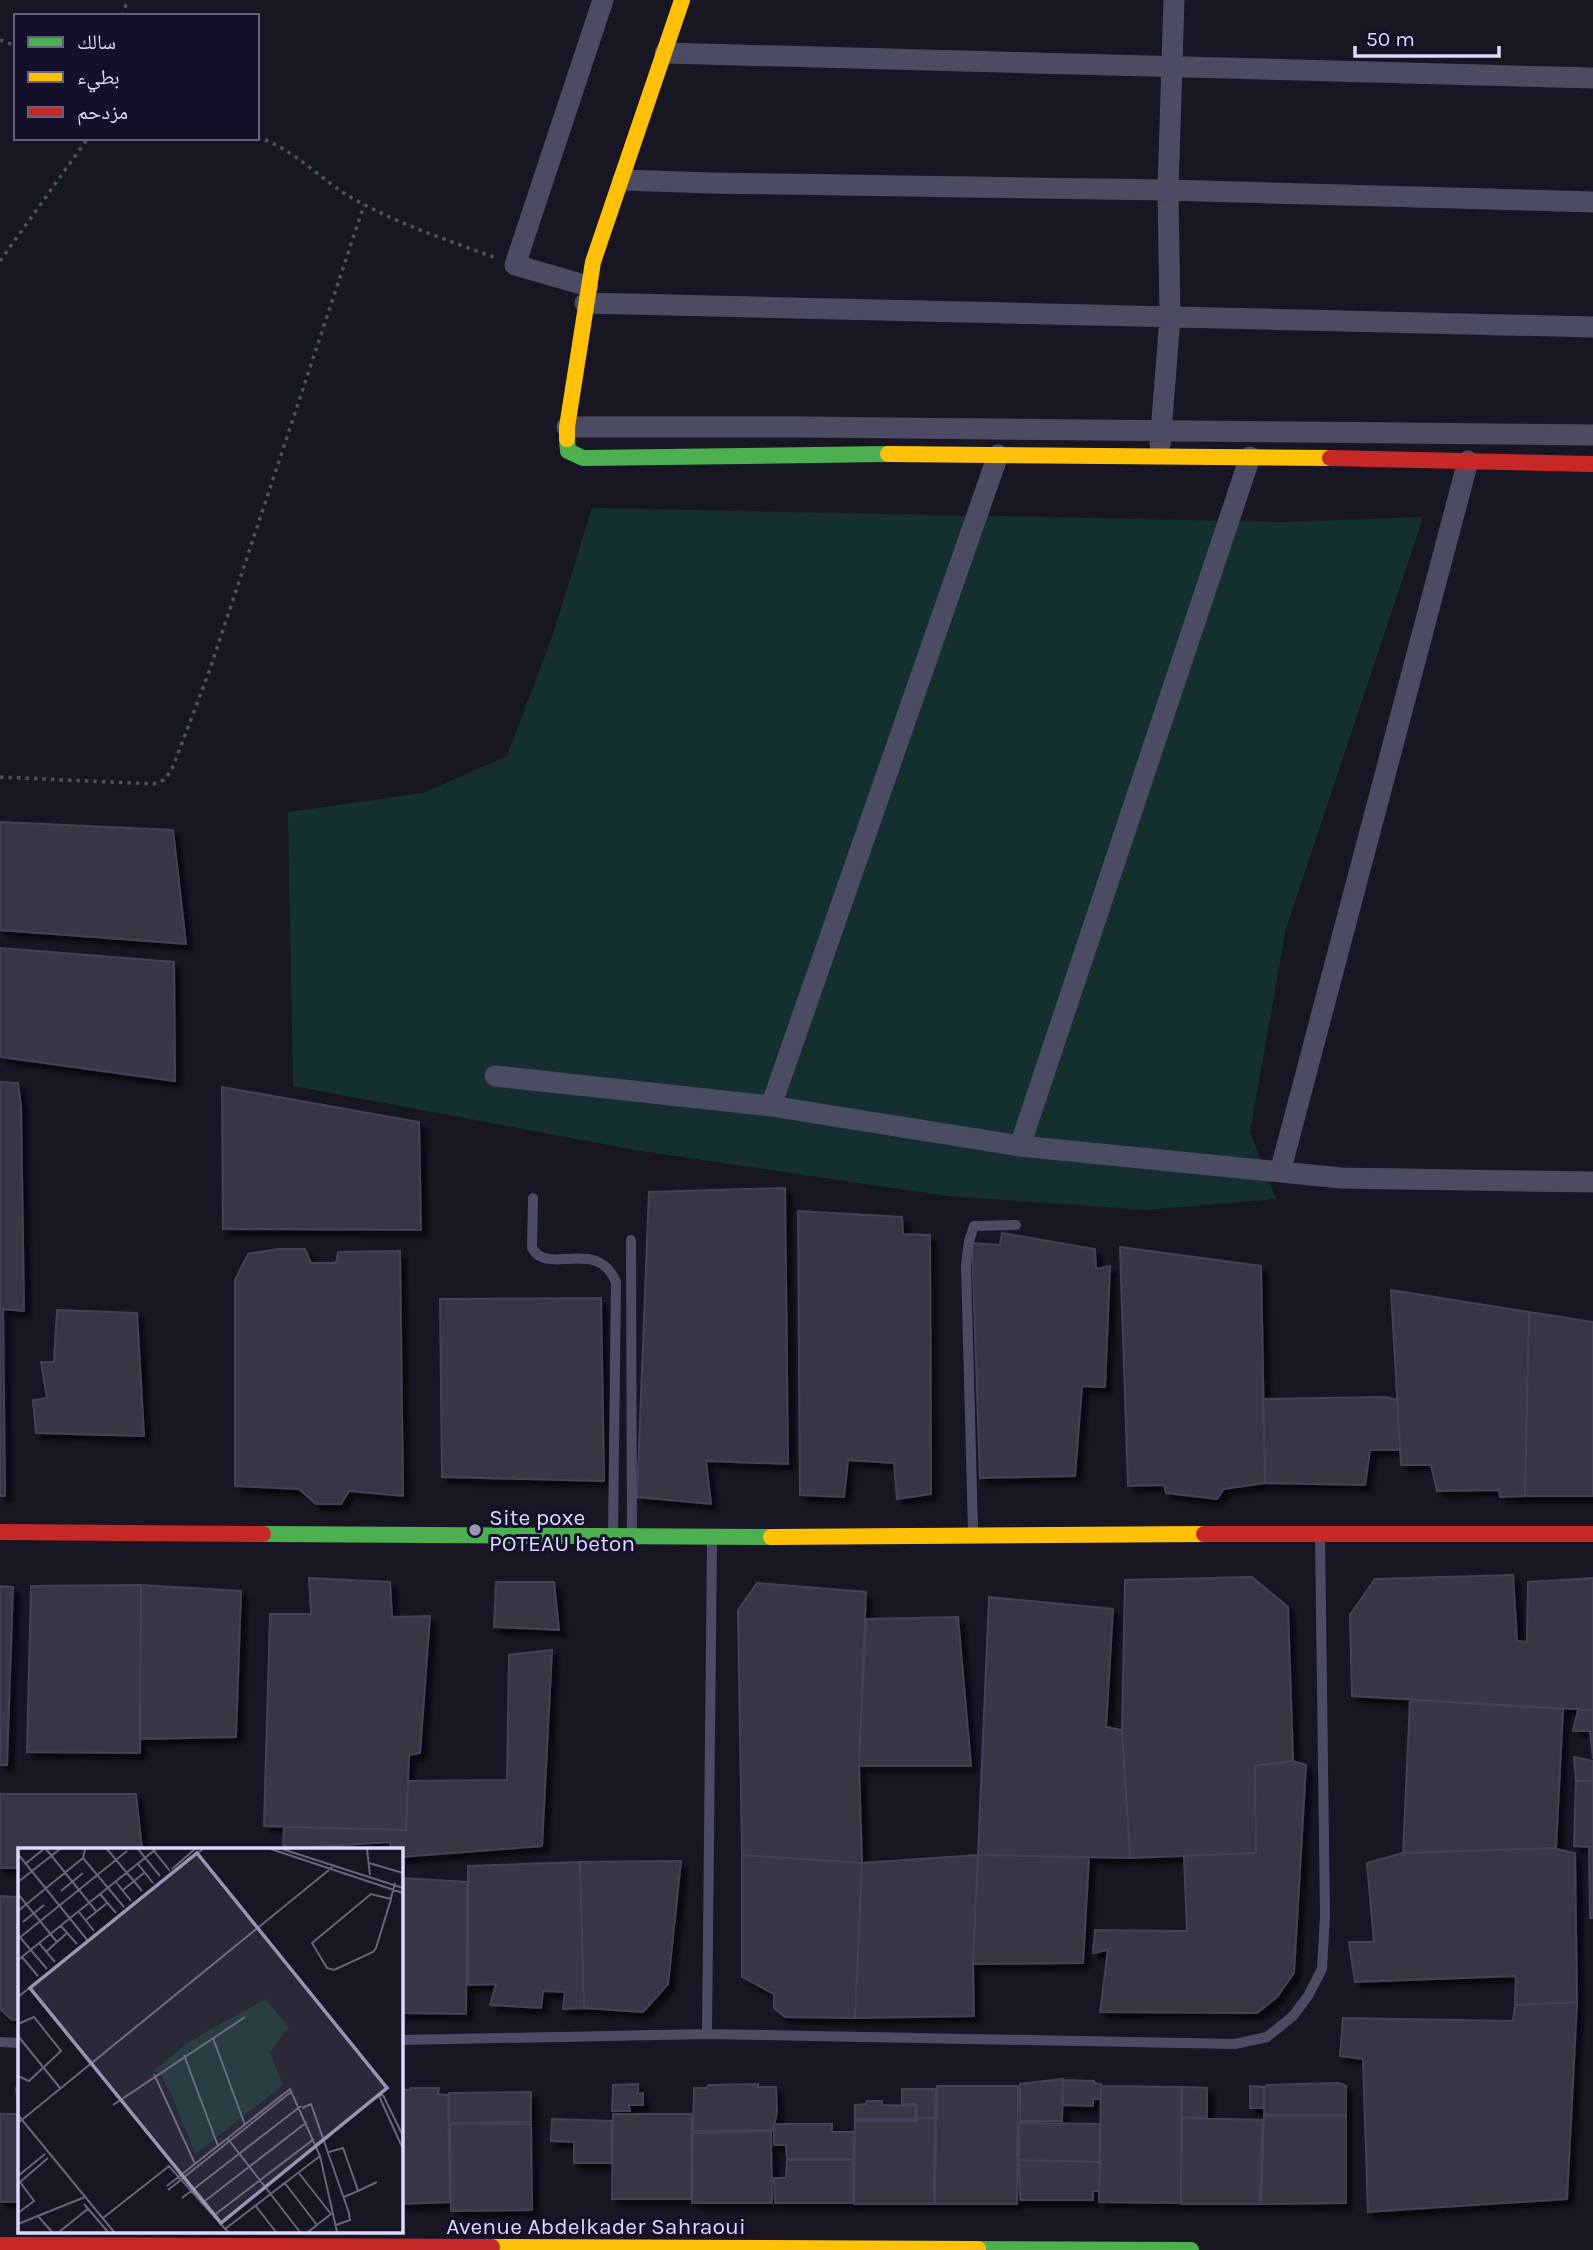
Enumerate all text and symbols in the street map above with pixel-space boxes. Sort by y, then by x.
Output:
legend [14,14,259,140]
scale bar [1355,14,1498,58]
text: 50 m [1366,27,1415,51]
text: سالك [77,30,116,54]
text: بطيء [77,65,120,93]
text: مزدحم [77,100,128,126]
place label: Site poxe POTEAU beton [489,1504,635,1557]
marker: Site poxe POTEAU beton [467,1522,483,1538]
inset map [18,1848,402,2232]
street label: Avenue Abdelkader Sahraoui [446,2213,746,2240]

